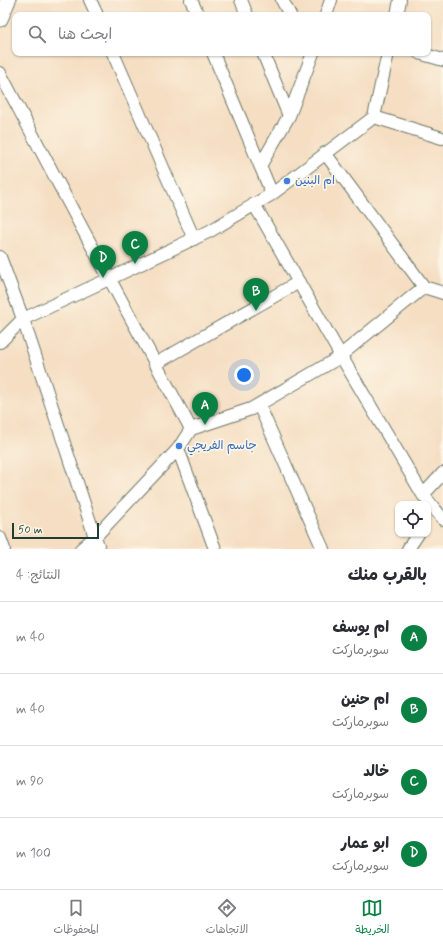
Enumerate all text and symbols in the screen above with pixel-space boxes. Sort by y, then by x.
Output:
search box [12,12,431,56]
icon: search [26,23,48,45]
text: ابحث هنا [58,25,112,45]
place label: ام البنين [295,173,335,189]
marker: ام البنين [282,176,292,186]
pin: C [122,231,148,264]
pin: D [90,245,116,278]
pin: B [243,278,269,311]
your location [234,365,254,385]
pin: A [192,392,218,425]
place label: جاسم الفريجي [187,438,257,456]
marker: جاسم الفريجي [174,441,184,451]
map controls [395,501,431,537]
button: locate [395,501,431,537]
scale bar [12,521,99,540]
text: 50 m [18,523,43,537]
text: بالقرب منك [348,564,427,586]
text: النتائج: 4 [16,567,61,584]
text: ام يوسف [332,618,389,638]
text: 40 m [16,629,45,646]
text: A [410,629,418,646]
text: سوبرماركت [332,642,389,659]
text: ام حنين [341,690,389,710]
text: 40 m [16,701,45,718]
text: B [410,701,418,718]
text: سوبرماركت [332,714,389,731]
text: خالد [363,762,389,782]
text: 90 m [16,773,44,790]
text: C [409,773,419,790]
text: سوبرماركت [332,786,389,803]
text: ابو عمار [341,834,389,854]
text: 100 m [16,845,51,862]
text: D [410,845,418,862]
text: سوبرماركت [332,858,389,875]
tab: المحفوظات [54,897,99,939]
tab: الاتجاهات [206,897,248,939]
tab: الخريطة [355,897,390,939]

